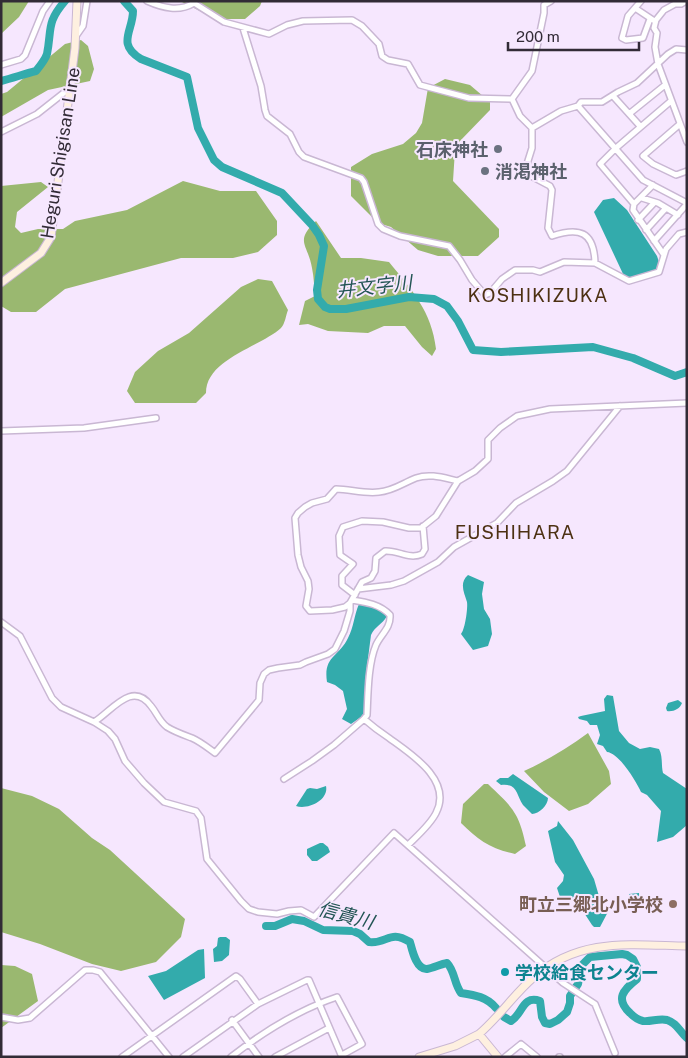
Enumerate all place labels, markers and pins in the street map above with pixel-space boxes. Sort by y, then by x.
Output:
place label: 石床神社 [416,139,488,160]
marker: 石床神社 [492,143,504,155]
place label: 消渇神社 [495,161,567,182]
marker: 消渇神社 [479,165,491,177]
place label: 町立三郷北小学校 [519,894,663,915]
marker: 町立三郷北小学校 [667,898,679,910]
place label: 学校給食センター [515,962,659,983]
marker: 学校給食センター [499,966,511,978]

